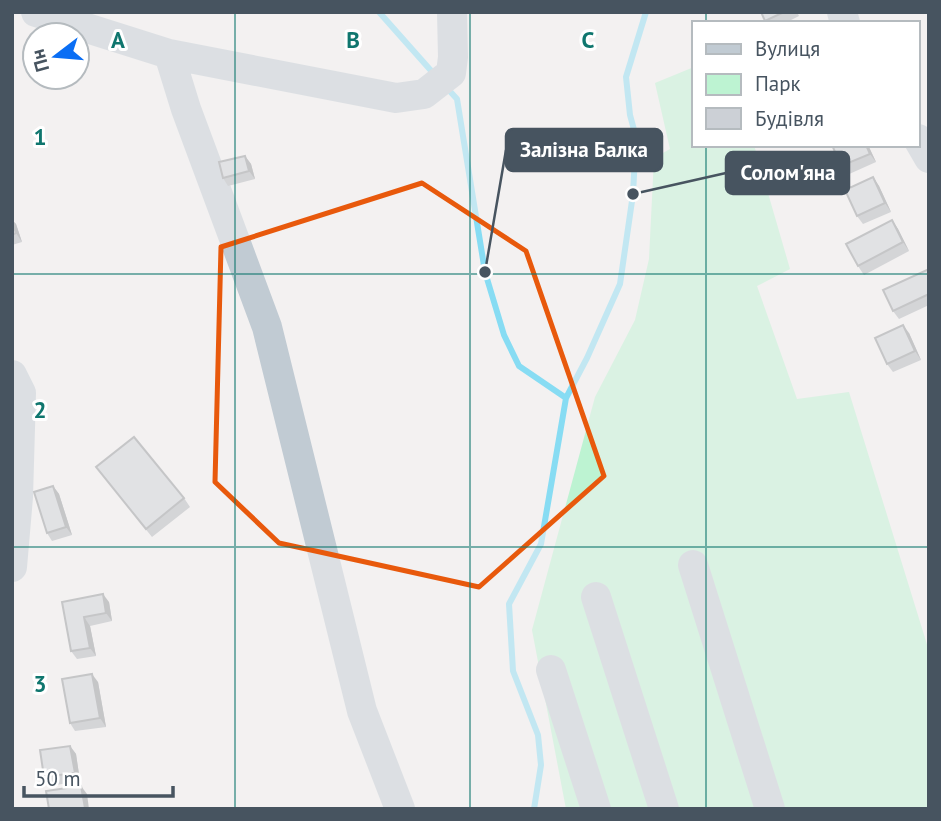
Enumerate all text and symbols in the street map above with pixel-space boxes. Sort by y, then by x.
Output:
north arrow [21,21,91,91]
legend [692,21,920,147]
text: A [111,25,125,54]
text: B [346,25,360,54]
text: C [582,25,595,54]
text: Вулиця [755,35,820,62]
text: Пн [25,47,54,75]
text: Парк [755,70,801,97]
text: Будівля [755,105,824,132]
text: 1 [33,122,47,151]
callout: Залізна Балка [506,129,662,171]
text: Залізна Балка [520,136,648,163]
callout: Солом'яна [726,152,849,194]
text: Солом'яна [741,159,835,186]
text: 2 [33,395,47,424]
text: 3 [33,669,47,698]
scale bar [24,754,173,798]
text: 50 m [35,765,81,792]

